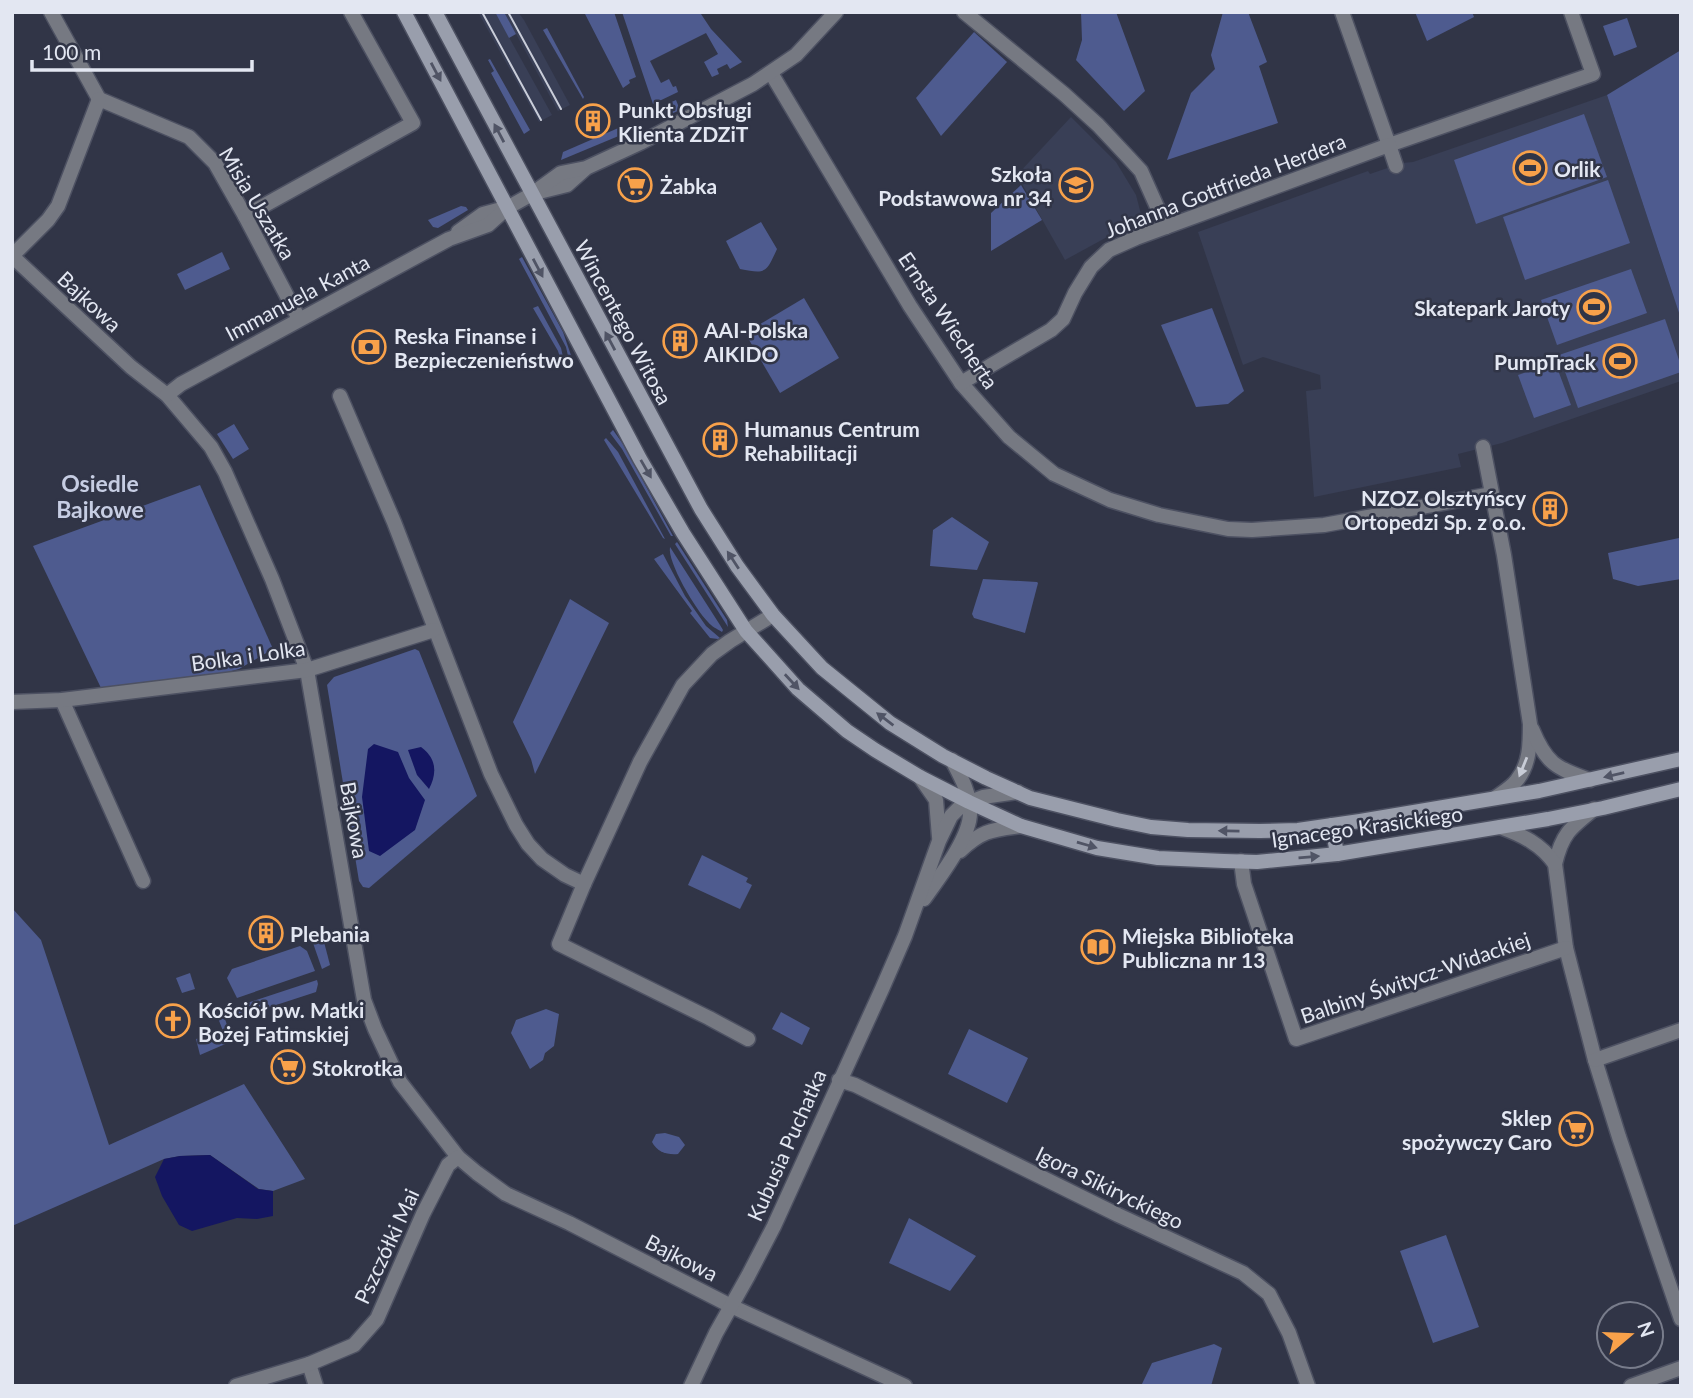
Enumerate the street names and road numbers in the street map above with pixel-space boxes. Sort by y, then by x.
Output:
street label: Johanna Gottfrieda Herdera [1101,127,1349,243]
street label: Misia Uszatka [215,142,301,264]
street label: Wincentego Witosa [570,235,678,409]
street label: Ernsta Wiecherta [894,247,1004,393]
street label: Immanuela Kanta [221,248,373,346]
street label: Bajkowa [53,265,127,337]
street label: Bolka i Lolka [189,635,307,675]
street label: Bajkowa [336,780,374,860]
street label: Ignacego Krasickiego [1270,800,1464,852]
street label: Balbiny Świtycz-Widackiej [1297,926,1533,1028]
street label: Kubusia Puchatka [741,1065,831,1225]
street label: Igora Sikiryckiego [1032,1140,1188,1234]
street label: Pszczółki Mai [348,1184,424,1308]
street label: Bajkowa [642,1228,722,1286]

